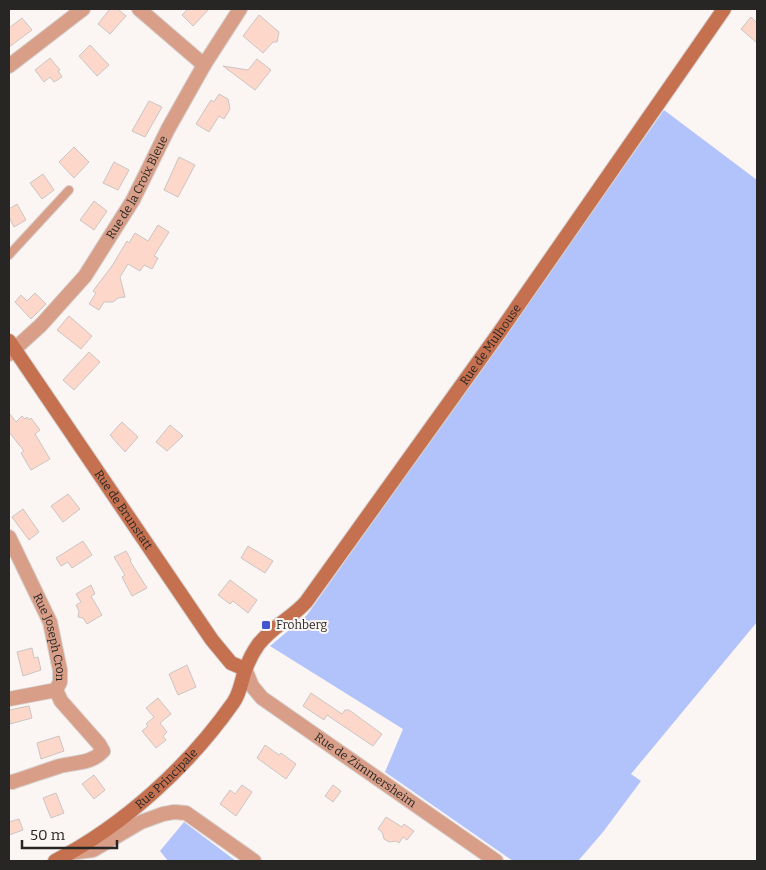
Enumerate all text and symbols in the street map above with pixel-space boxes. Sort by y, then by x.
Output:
street label: Rue de la Croix Bleue [103,133,171,242]
street label: Rue de Mulhouse [457,301,524,388]
street label: Rue de Brunstatt [92,467,156,553]
street label: Rue Joseph Cron [30,591,67,682]
place label: Frohberg [276,618,328,632]
marker: Frohberg [260,619,272,631]
street label: Rue de Zimmersheim [312,730,419,811]
street label: Rue Principale [132,746,200,812]
scale bar [22,818,118,850]
text: 50 m [30,826,66,844]

